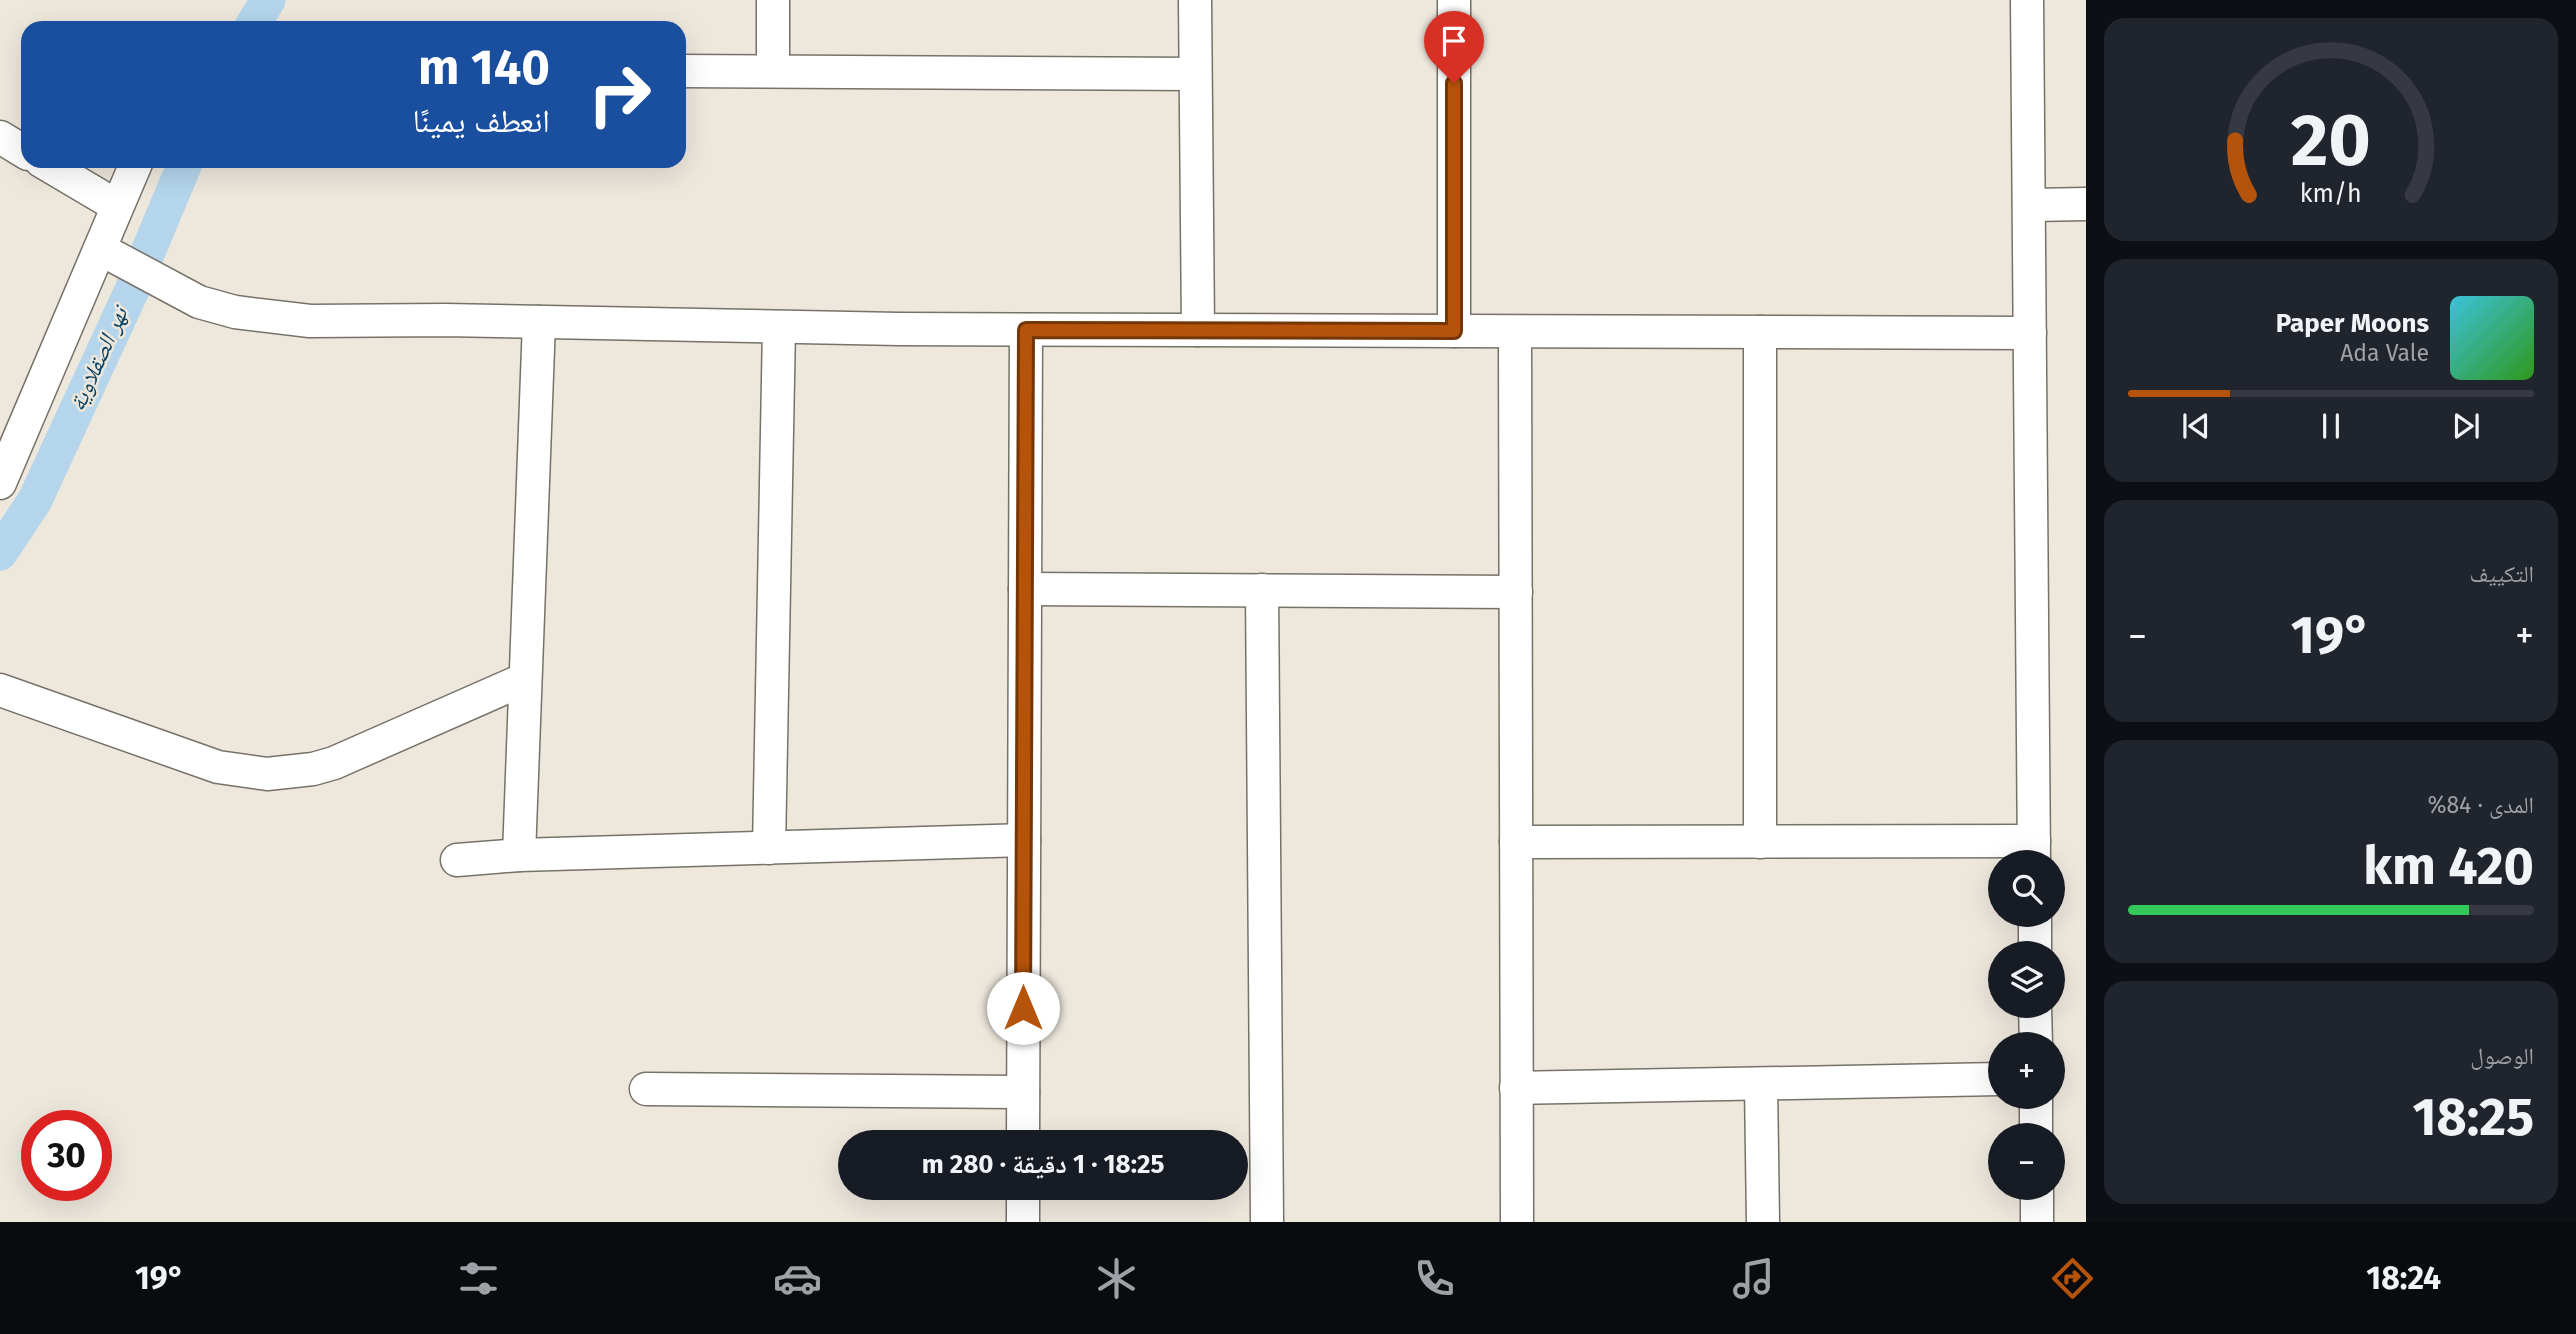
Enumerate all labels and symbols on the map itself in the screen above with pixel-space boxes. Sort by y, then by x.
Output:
pin [1424,11,1484,83]
water label: نهر الصقلاوية [63,300,135,415]
position arrow [986,971,1060,1045]
speed limit sign: 30 [21,1110,112,1201]

